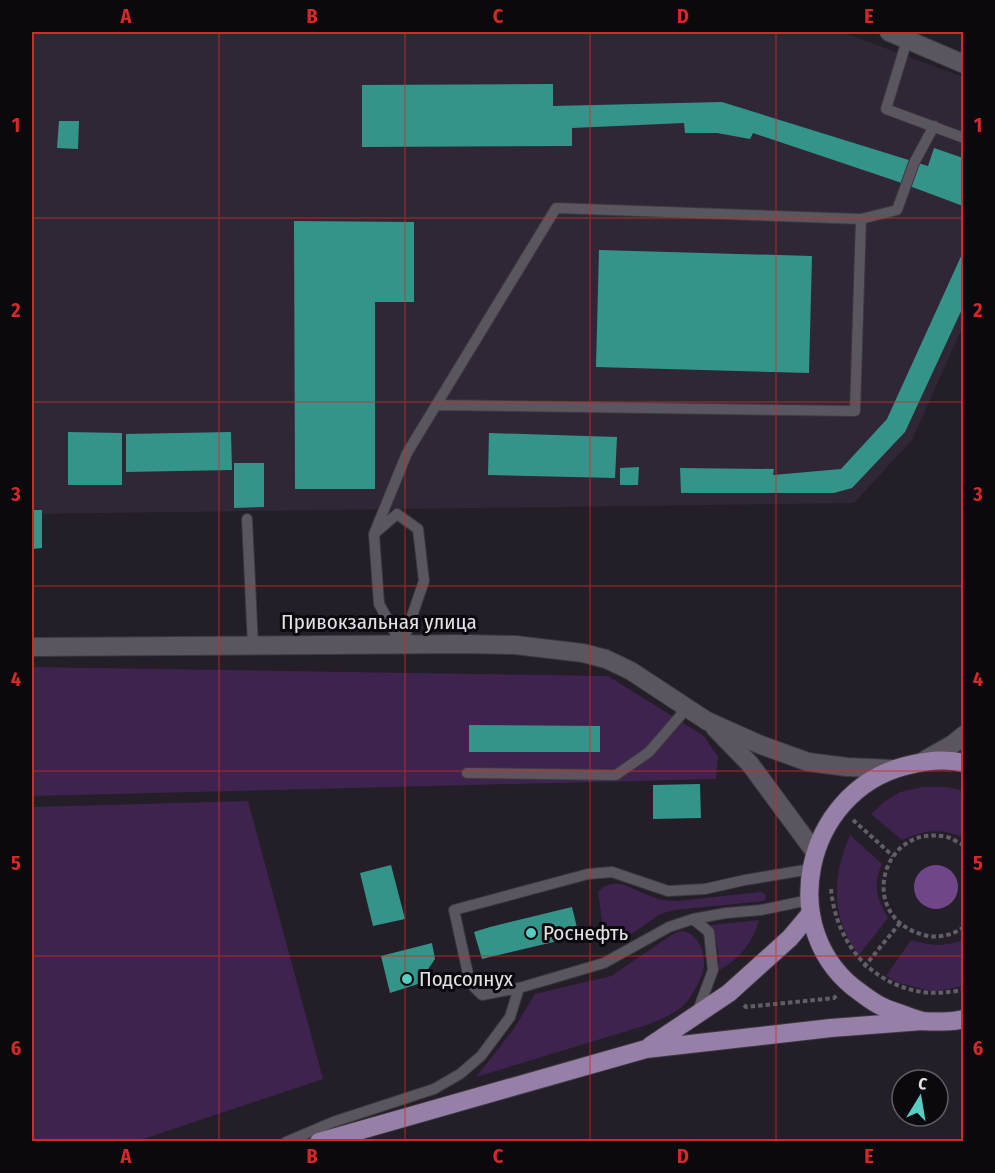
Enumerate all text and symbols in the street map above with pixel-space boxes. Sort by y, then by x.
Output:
text: A [120,4,133,28]
text: B [306,4,318,28]
text: C [493,4,504,28]
text: D [677,4,689,28]
text: E [864,4,874,28]
text: 1 [12,113,20,137]
text: 1 [974,113,982,137]
text: 2 [10,298,21,322]
text: 2 [972,298,983,322]
text: 3 [10,482,21,506]
text: 3 [972,482,983,506]
street label: Привокзальная улица [281,609,477,635]
text: 4 [11,667,21,691]
text: 4 [973,667,983,691]
text: 5 [11,851,21,875]
text: 5 [973,851,983,875]
place label: Роснефть [543,920,628,946]
marker: Роснефть [524,926,538,940]
place label: Подсолнух [419,966,514,992]
marker: Подсолнух [400,972,414,986]
text: 6 [11,1036,21,1060]
text: 6 [973,1036,983,1060]
north arrow [890,1068,950,1128]
text: С [917,1074,929,1094]
text: A [120,1144,133,1168]
text: B [306,1144,318,1168]
text: C [493,1144,504,1168]
text: D [677,1144,689,1168]
text: E [864,1144,874,1168]

